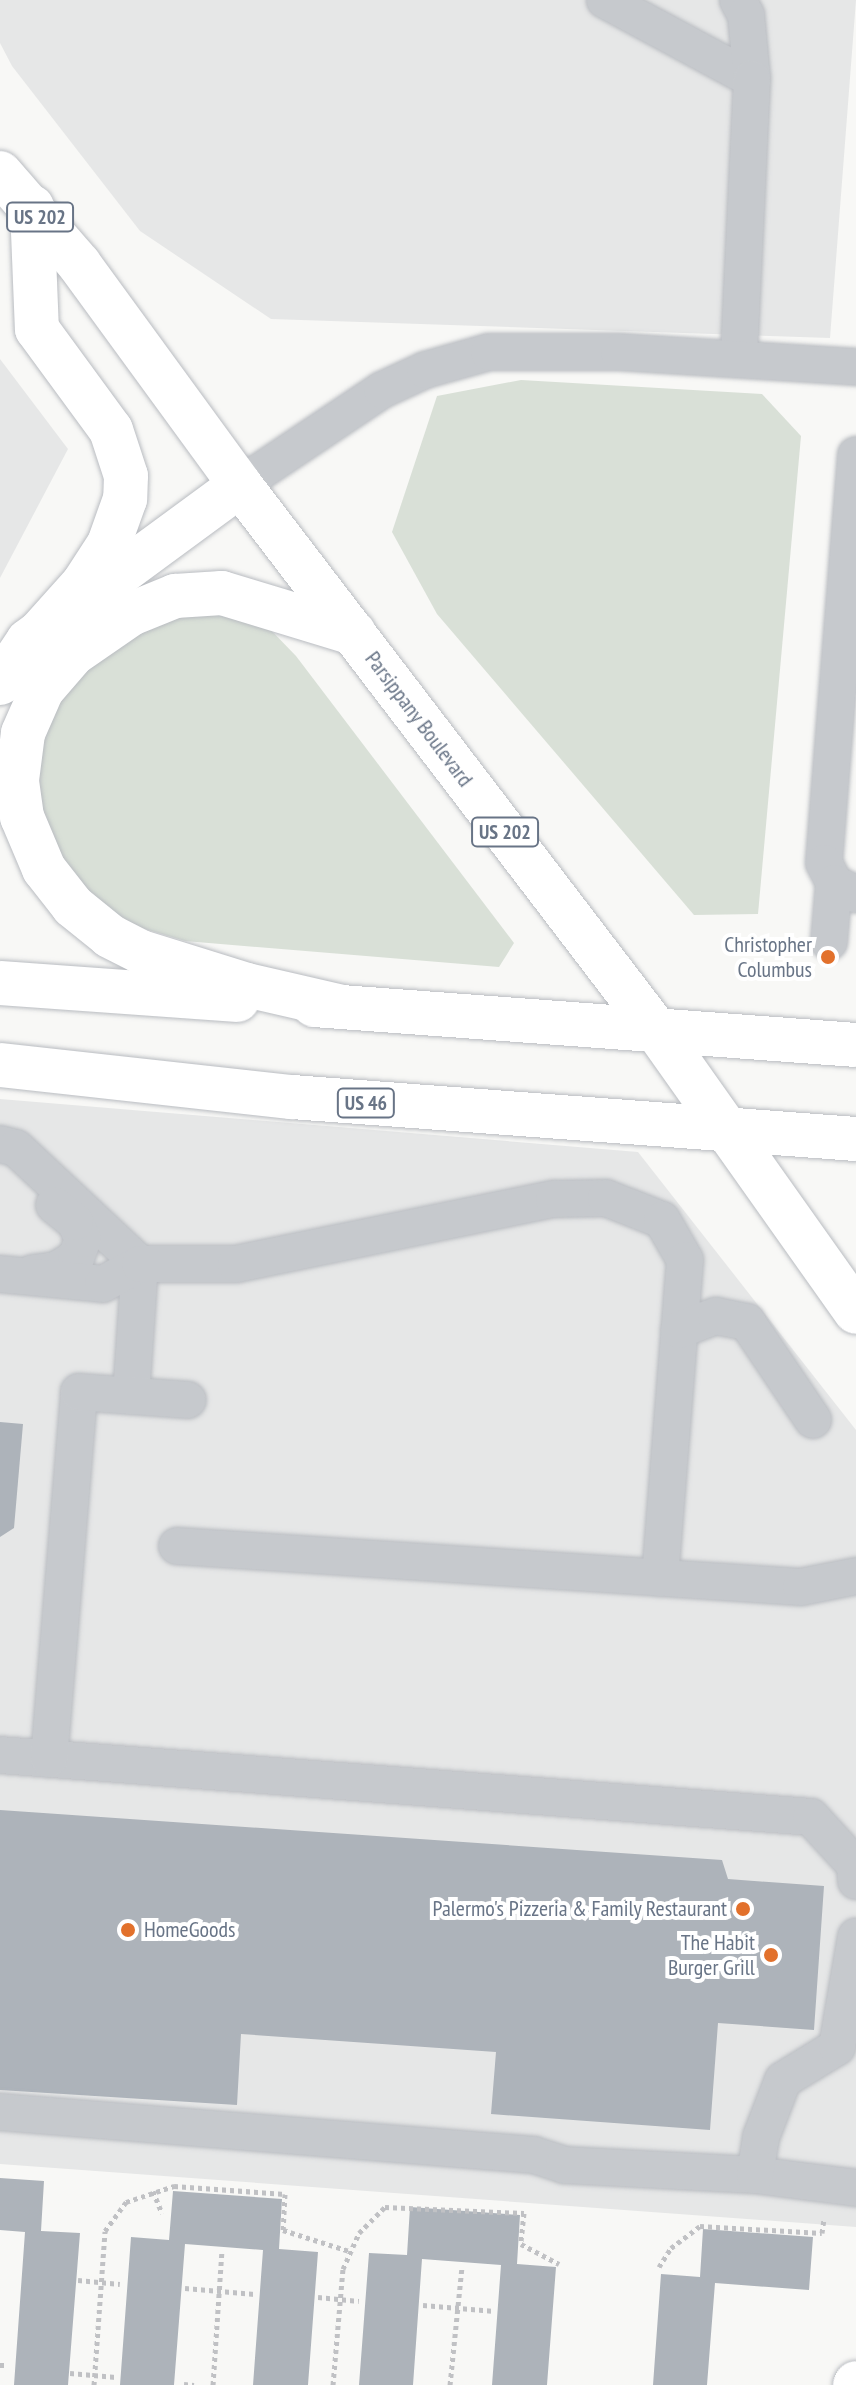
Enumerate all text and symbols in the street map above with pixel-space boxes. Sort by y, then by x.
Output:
road number: US 202 [6,201,74,233]
street label: Parsippany Boulevard [359,646,479,792]
road number: US 202 [471,816,539,848]
place label: Christopher Columbus [724,931,812,982]
marker: Christopher Columbus [819,948,837,966]
road number: US 46 [336,1087,396,1119]
place label: Palermo's Pizzeria & Family Restaurant [432,1896,727,1922]
marker: Palermo's Pizzeria & Family Restaurant [734,1900,752,1918]
place label: HomeGoods [144,1917,235,1943]
marker: HomeGoods [119,1921,137,1939]
place label: The Habit Burger Grill [668,1929,755,1980]
marker: The Habit Burger Grill [762,1946,780,1964]

